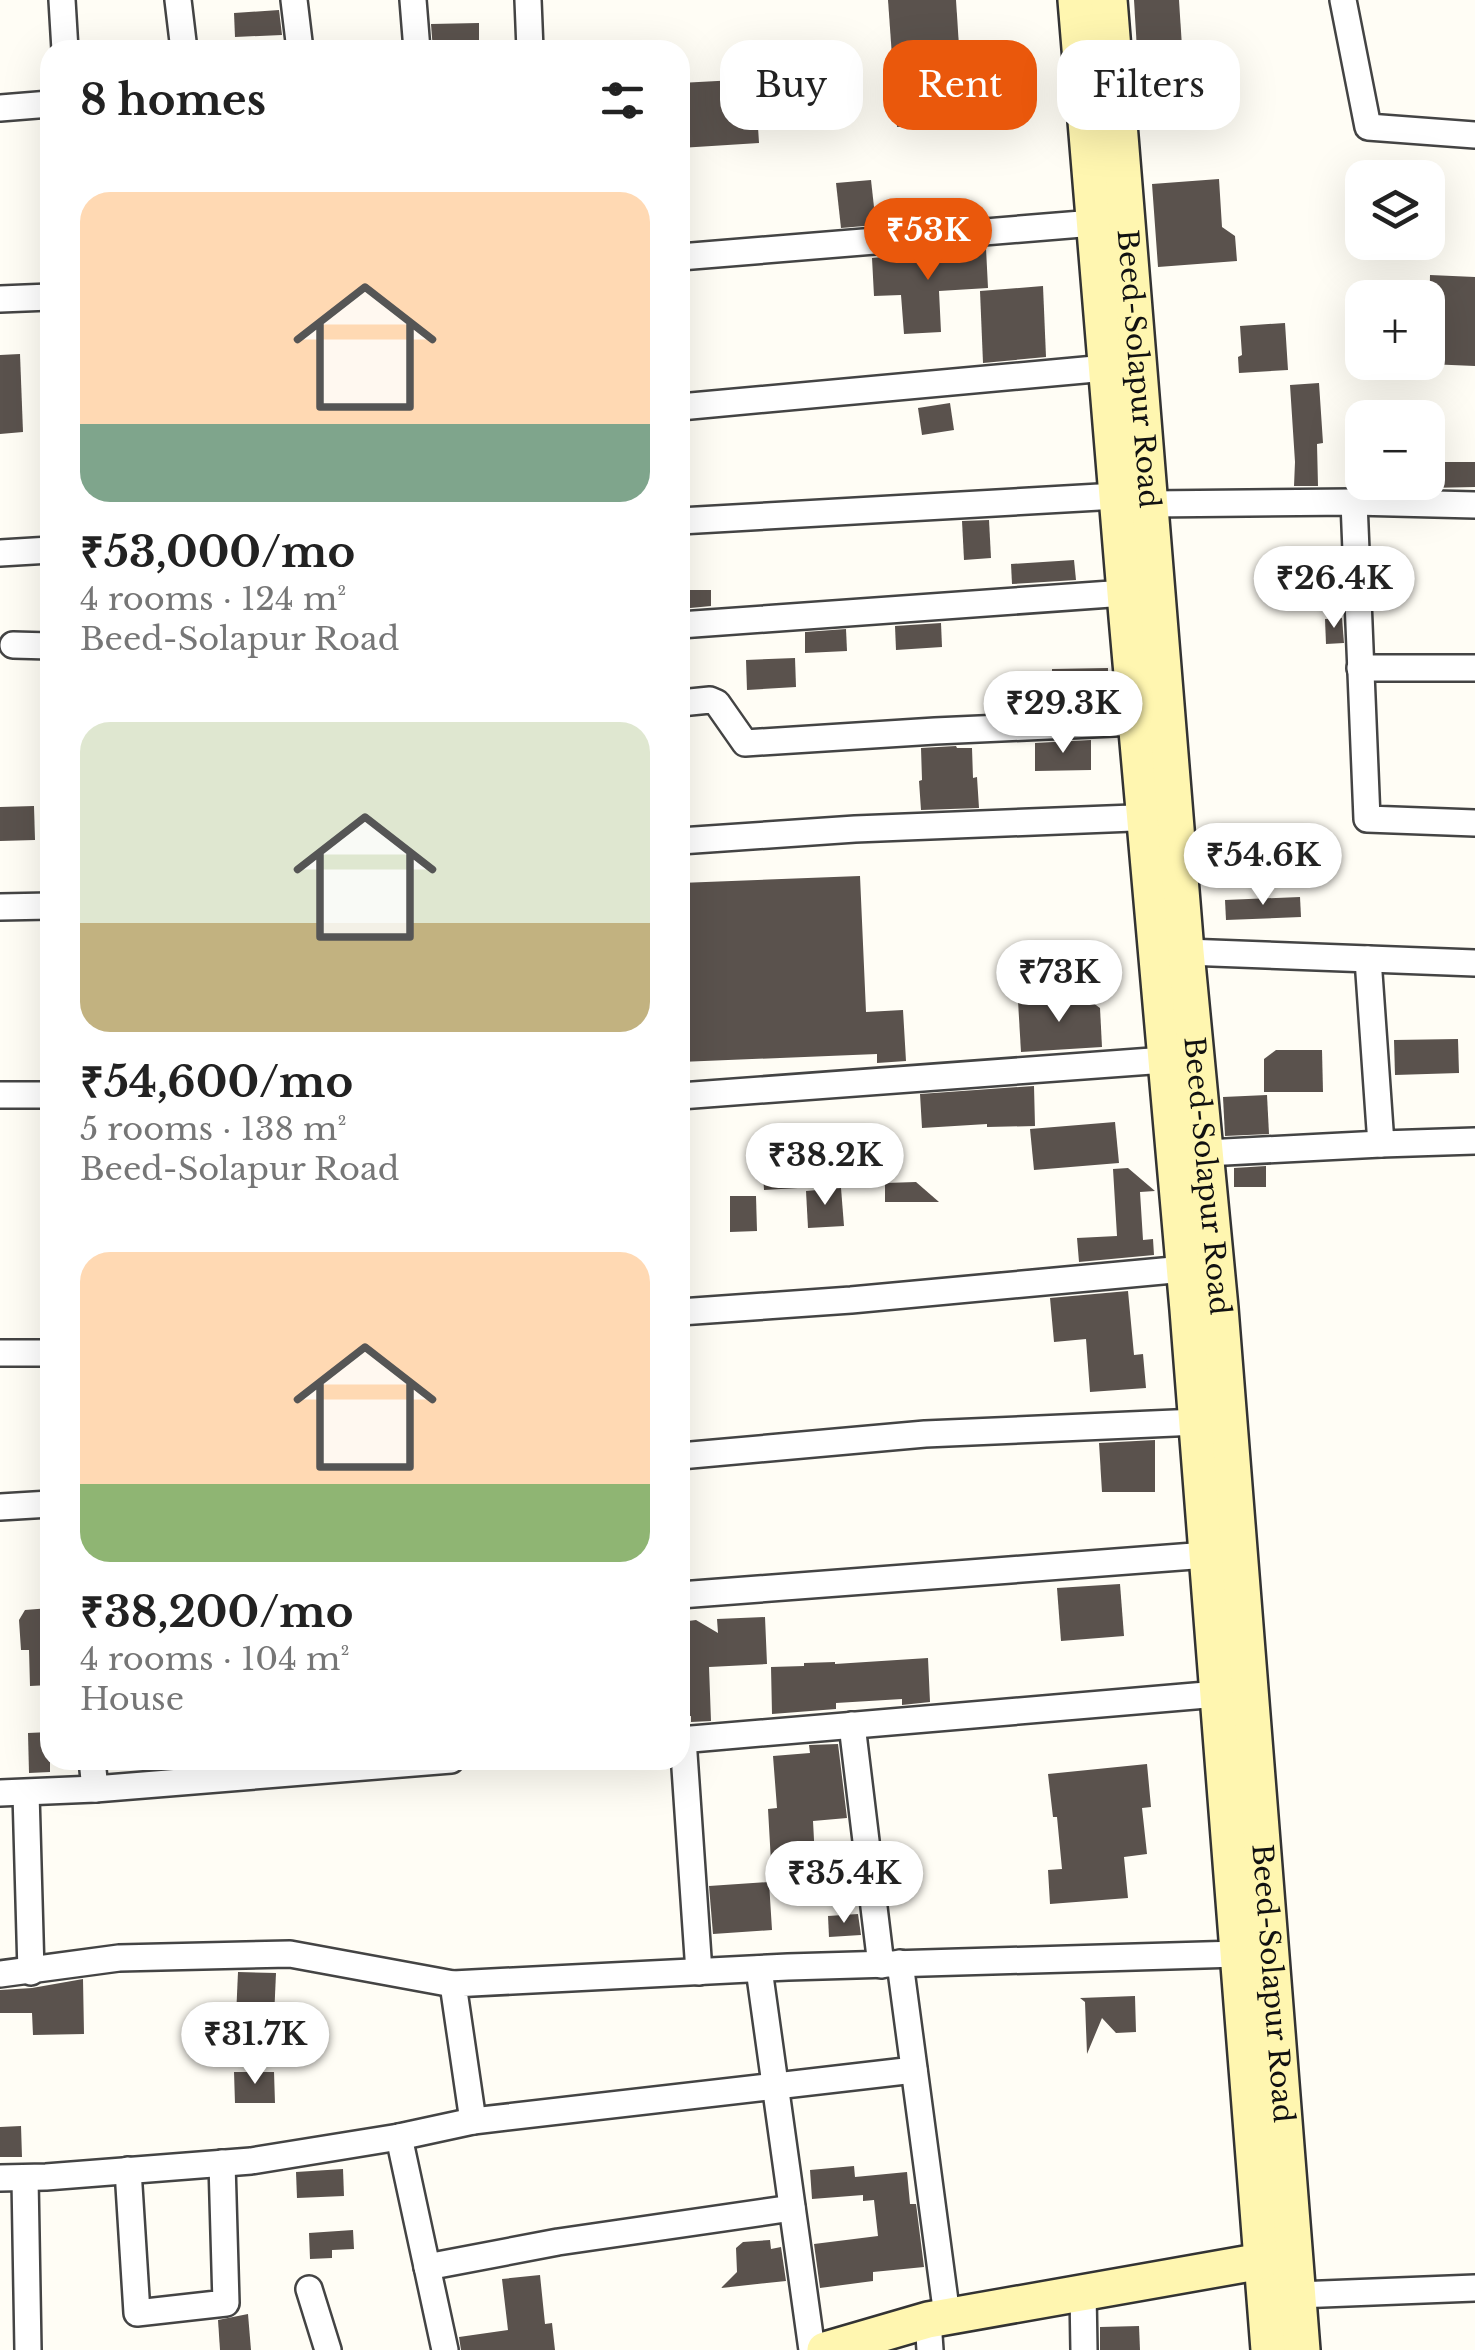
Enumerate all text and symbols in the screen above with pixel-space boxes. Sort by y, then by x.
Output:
chip: Buy [720,40,863,130]
chip: Rent [883,40,1037,130]
chip: Filters [1057,40,1240,130]
icon: filters [595,73,650,128]
text: 8 homes [80,74,266,126]
map controls [1345,160,1445,500]
button: layers [1345,160,1445,260]
pin: ₹53K [869,198,987,283]
text: ₹53K [886,210,970,250]
street label: Beed-Solapur Road [1110,228,1168,510]
icon: home [275,257,455,437]
button: + [1345,280,1445,380]
button: − [1345,400,1445,500]
text: ₹53,000/mo [80,526,355,578]
pin: ₹26.4K [1253,546,1415,631]
text: ₹26.4K [1276,558,1392,598]
text: 4 rooms · 124 m² [80,579,346,619]
text: Beed-Solapur Road [80,619,399,659]
pin: ₹29.3K [982,671,1144,756]
text: ₹29.3K [1006,683,1120,723]
icon: home [275,787,455,967]
pin: ₹54.6K [1182,823,1344,908]
text: ₹54.6K [1206,835,1320,875]
pin: ₹73K [1000,940,1118,1025]
text: ₹73K [1018,952,1100,992]
street label: Beed-Solapur Road [1177,1035,1238,1317]
text: ₹54,600/mo [80,1056,353,1108]
text: 5 rooms · 138 m² [80,1109,347,1149]
pin: ₹38.2K [744,1123,906,1208]
text: ₹38.2K [768,1135,882,1175]
text: Beed-Solapur Road [80,1149,399,1189]
icon: home [275,1317,455,1497]
text: ₹38,200/mo [80,1586,353,1638]
text: 4 rooms · 104 m² [80,1639,350,1679]
text: House [80,1679,184,1719]
pin: ₹35.4K [763,1841,925,1926]
street label: Beed-Solapur Road [1245,1843,1302,2124]
text: ₹35.4K [787,1853,901,1893]
pin: ₹31.7K [174,2002,336,2087]
text: ₹31.7K [203,2014,307,2054]

